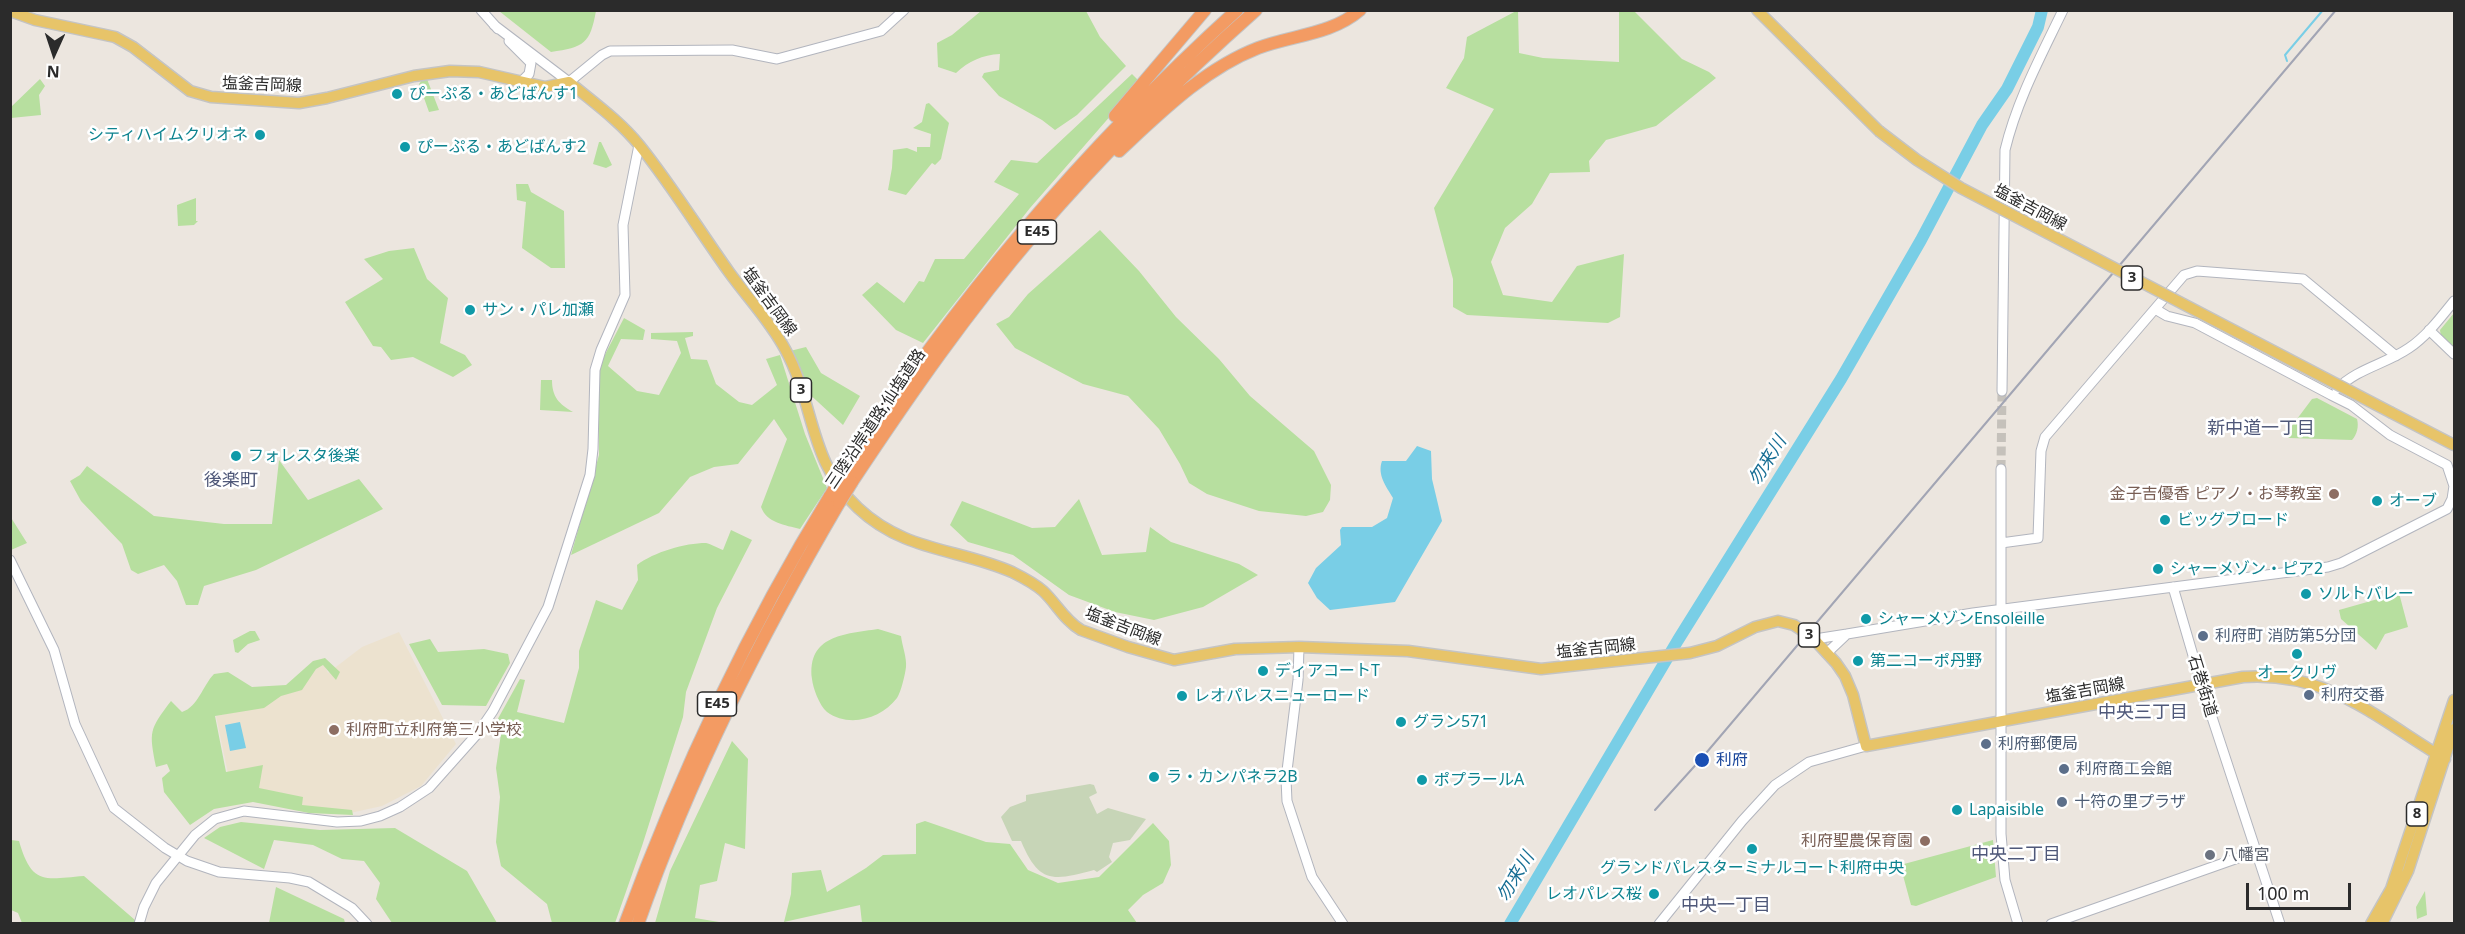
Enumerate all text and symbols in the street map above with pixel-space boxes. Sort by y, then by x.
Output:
north arrow [24,24,84,84]
text: N [46,61,60,83]
street label: 塩釜吉岡線 [222,74,302,96]
place label: ぴーぷる・あどばんす1 [409,84,578,104]
marker: ぴーぷる・あどばんす1 [390,87,404,101]
place label: シティハイムクリオネ [88,125,248,145]
marker: シティハイムクリオネ [253,128,267,142]
place label: ぴーぷる・あどばんす2 [417,137,586,157]
marker: ぴーぷる・あどばんす2 [398,140,412,154]
street label: 塩釜吉岡線 [1990,181,2070,235]
road number: E45 [1018,220,1056,244]
street label: 塩釜吉岡線 [738,264,800,340]
road number: 3 [2122,266,2142,290]
place label: サン・パレ加瀬 [482,300,594,320]
marker: サン・パレ加瀬 [463,303,477,317]
street label: 三陸沿岸道路;仙塩道路 [822,346,930,492]
road number: 3 [790,378,812,402]
district label: 新中道一丁目 [2207,418,2315,440]
water label: 勿来川 [1745,432,1791,490]
place label: フォレスタ後楽 [248,446,360,466]
marker: フォレスタ後楽 [229,449,243,463]
district label: 後楽町 [204,470,258,492]
place label: 金子吉優香 ピアノ・お琴教室 [2110,484,2322,504]
marker: 金子吉優香 ピアノ・お琴教室 [2327,487,2341,501]
place label: オーブ [2389,491,2437,511]
marker: オーブ [2370,494,2384,508]
place label: ビッグブロード [2177,510,2289,530]
marker: ビッグブロード [2158,513,2172,527]
place label: シャーメゾン・ピア2 [2170,559,2323,579]
marker: シャーメゾン・ピア2 [2151,562,2165,576]
place label: ソルトバレー [2318,584,2414,604]
marker: ソルトバレー [2299,587,2313,601]
street label: 塩釜吉岡線 [1082,604,1164,650]
place label: シャーメゾンEnsoleille [1878,609,2045,629]
marker: シャーメゾンEnsoleille [1859,612,1873,626]
road number: 3 [1798,623,1820,647]
place label: 利府町 消防第5分団 [2215,626,2356,646]
marker: 利府町 消防第5分団 [2196,629,2210,643]
street label: 塩釜吉岡線 [1555,635,1637,663]
marker: オークリヴ [2290,647,2304,661]
place label: 第二コーポ丹野 [1870,651,1982,671]
street label: 石巻街道 [2183,653,2221,719]
marker: 第二コーポ丹野 [1851,654,1865,668]
place label: ディアコートT [1275,661,1380,681]
place label: オークリヴ [2257,663,2337,683]
marker: ディアコートT [1256,664,1270,678]
street label: 塩釜吉岡線 [2044,675,2126,707]
place label: 利府交番 [2321,685,2385,705]
place label: レオパレスニューロード [1194,686,1370,706]
marker: 利府交番 [2302,688,2316,702]
marker: レオパレスニューロード [1175,689,1189,703]
road number: E45 [698,692,736,716]
district label: 中央三丁目 [2098,702,2188,724]
place label: グラン571 [1413,712,1488,732]
marker: グラン571 [1394,715,1408,729]
place label: 利府町立利府第三小学校 [346,720,522,740]
marker: 利府町立利府第三小学校 [327,723,341,737]
place label: 利府郵便局 [1998,734,2078,754]
marker: 利府郵便局 [1979,737,1993,751]
place label: 利府 [1716,750,1748,770]
marker: 利府 [1693,751,1711,769]
place label: 利府商工会館 [2076,759,2172,779]
marker: 利府商工会館 [2057,762,2071,776]
place label: ラ・カンパネラ2B [1166,767,1298,787]
marker: ラ・カンパネラ2B [1147,770,1161,784]
place label: ポプラールA [1434,770,1524,790]
marker: ポプラールA [1415,773,1429,787]
place label: 十符の里プラザ [2074,792,2186,812]
marker: 十符の里プラザ [2055,795,2069,809]
place label: Lapaisible [1969,800,2044,820]
road number: 8 [2406,802,2428,826]
marker: Lapaisible [1950,803,1964,817]
place label: 利府聖農保育園 [1801,831,1913,851]
marker: 利府聖農保育園 [1918,834,1932,848]
marker: グランドパレスターミナルコート利府中央 [1745,842,1759,856]
district label: 中央二丁目 [1971,844,2061,866]
place label: 八幡宮 [2222,845,2270,865]
water label: 勿来川 [1493,848,1539,906]
marker: 八幡宮 [2203,848,2217,862]
place label: グランドパレスターミナルコート利府中央 [1600,858,1904,878]
scale bar [2249,871,2354,909]
text: 100 m [2257,881,2309,905]
place label: レオパレス桜 [1546,884,1642,904]
marker: レオパレス桜 [1647,887,1661,901]
district label: 中央一丁目 [1681,895,1771,917]

